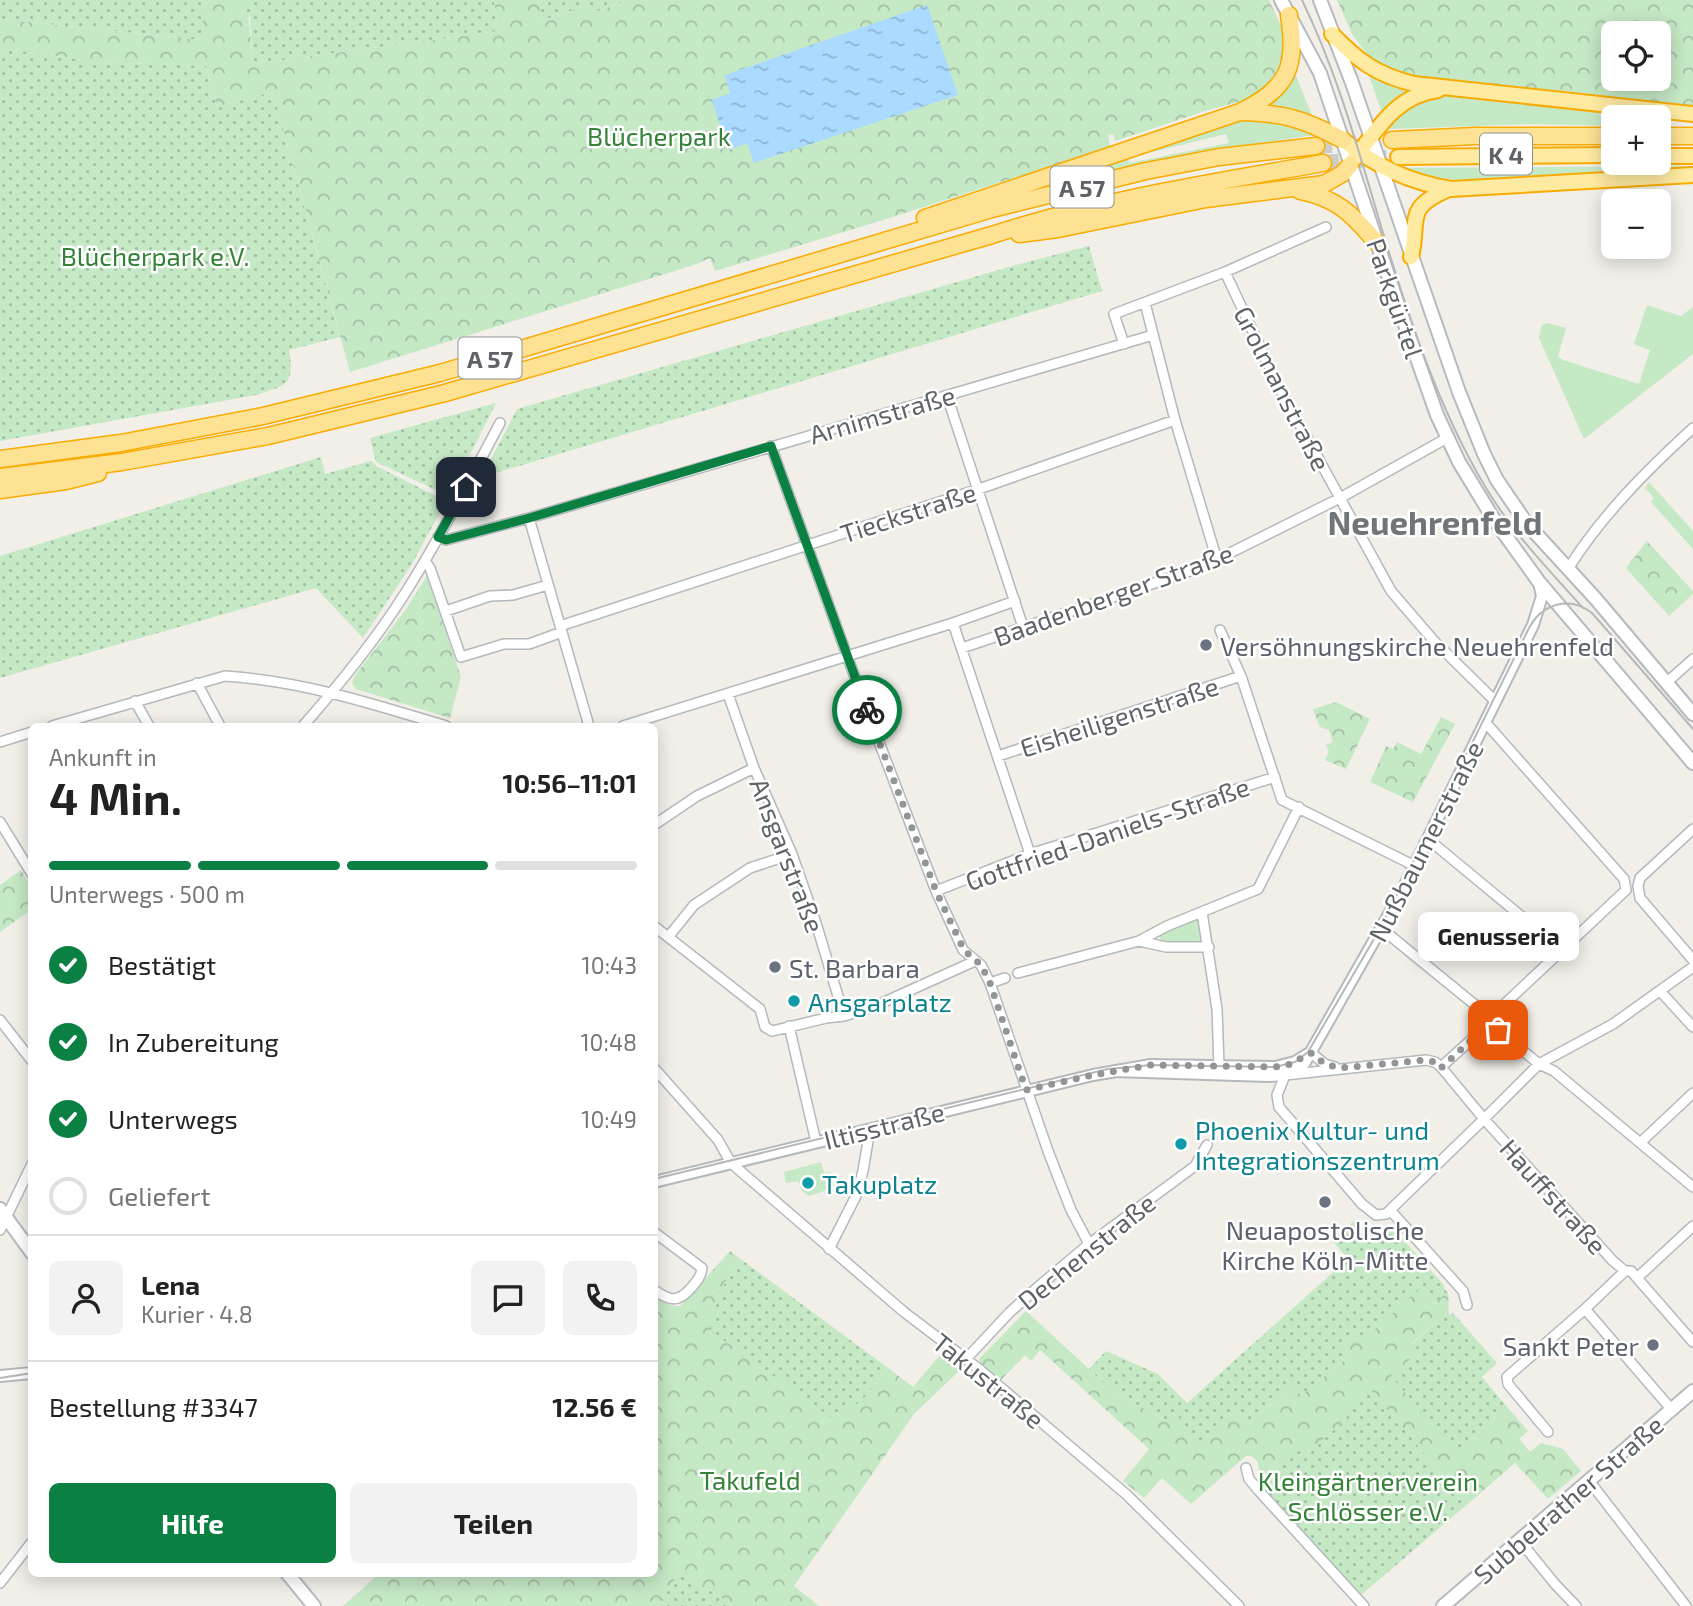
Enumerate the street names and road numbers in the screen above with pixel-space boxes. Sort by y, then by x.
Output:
road number: K 4 [1480,134,1532,174]
road number: A 57 [1050,167,1114,208]
street label: Parkgürtel [1361,234,1431,362]
street label: Grolmanstraße [1228,301,1338,475]
road number: A 57 [458,338,522,379]
street label: Arnimstraße [806,378,958,450]
street label: Tieckstraße [836,476,980,548]
street label: Baadenberger Straße [989,536,1237,652]
street label: Eisheiligenstraße [1016,669,1222,763]
street label: Nußbaumerstraße [1361,735,1489,947]
street label: Gottfried-Daniels-Straße [961,770,1253,896]
street label: Ansgarstraße [744,773,832,937]
street label: Iltisstraße [820,1095,948,1155]
street label: Hauffstraße [1494,1132,1614,1260]
street label: Dechenstraße [1011,1186,1161,1316]
street label: Takustraße [927,1326,1051,1434]
street label: Subbelrather Straße [1467,1408,1669,1590]

